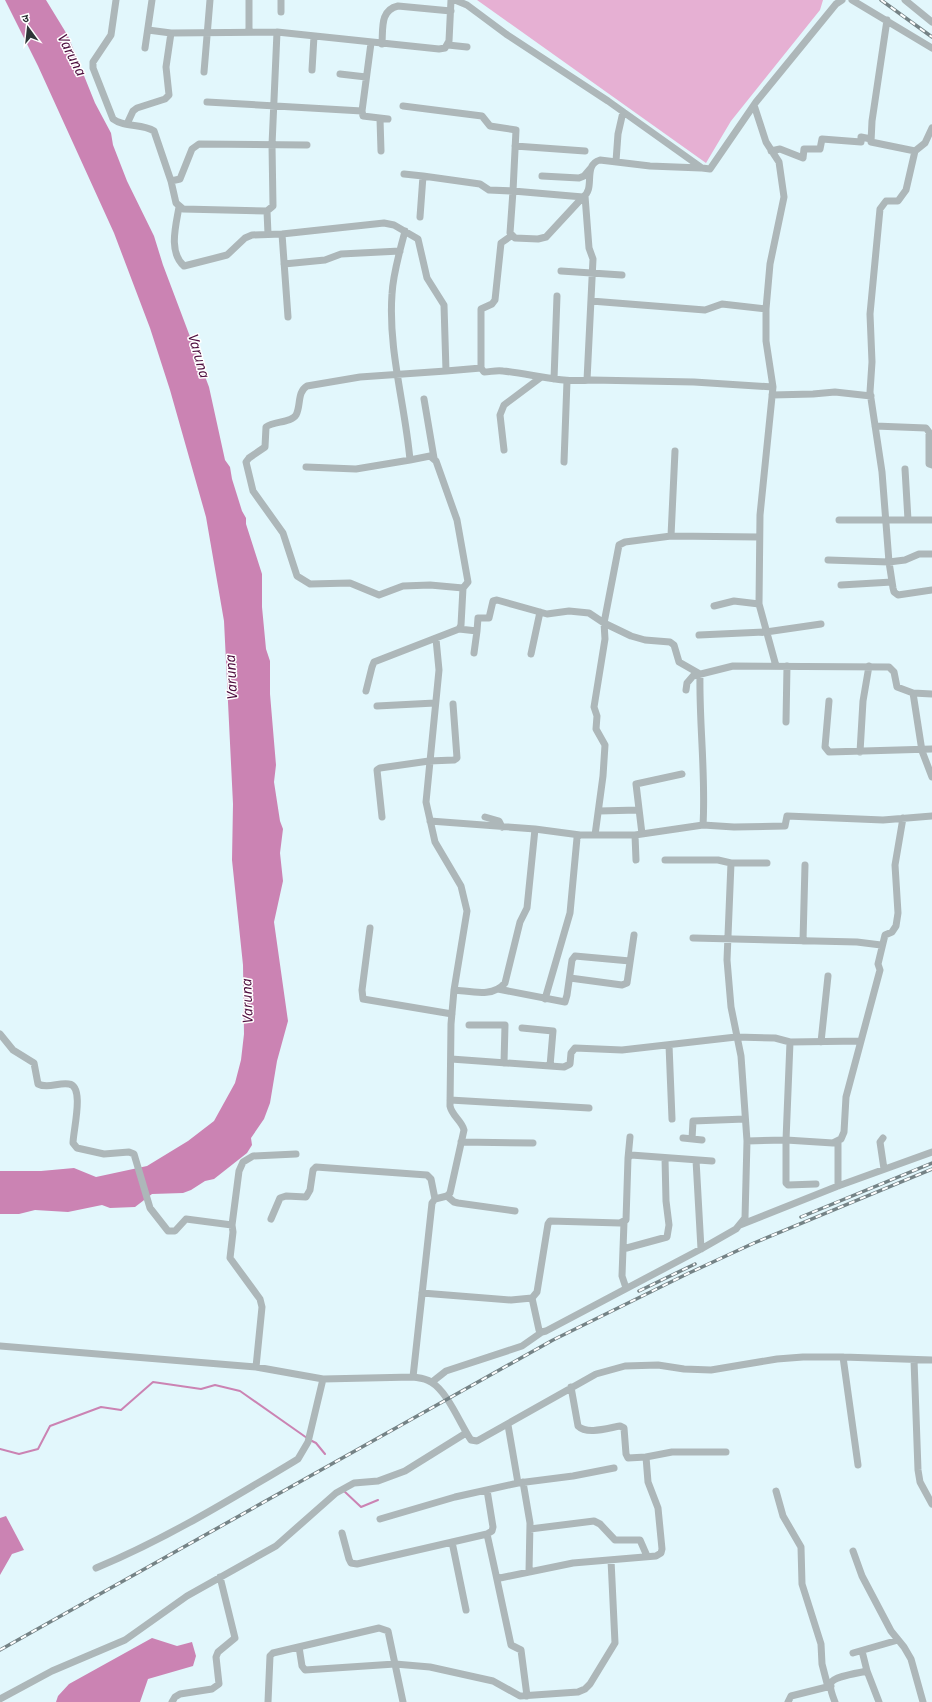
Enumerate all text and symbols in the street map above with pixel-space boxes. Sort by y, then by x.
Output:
north arrow [8,8,48,48]
text: उ [20,10,31,26]
water label: Varuna [54,30,91,79]
water label: Varuna [184,332,215,380]
water label: Varuna [220,654,241,700]
water label: Varuna [236,978,257,1024]

